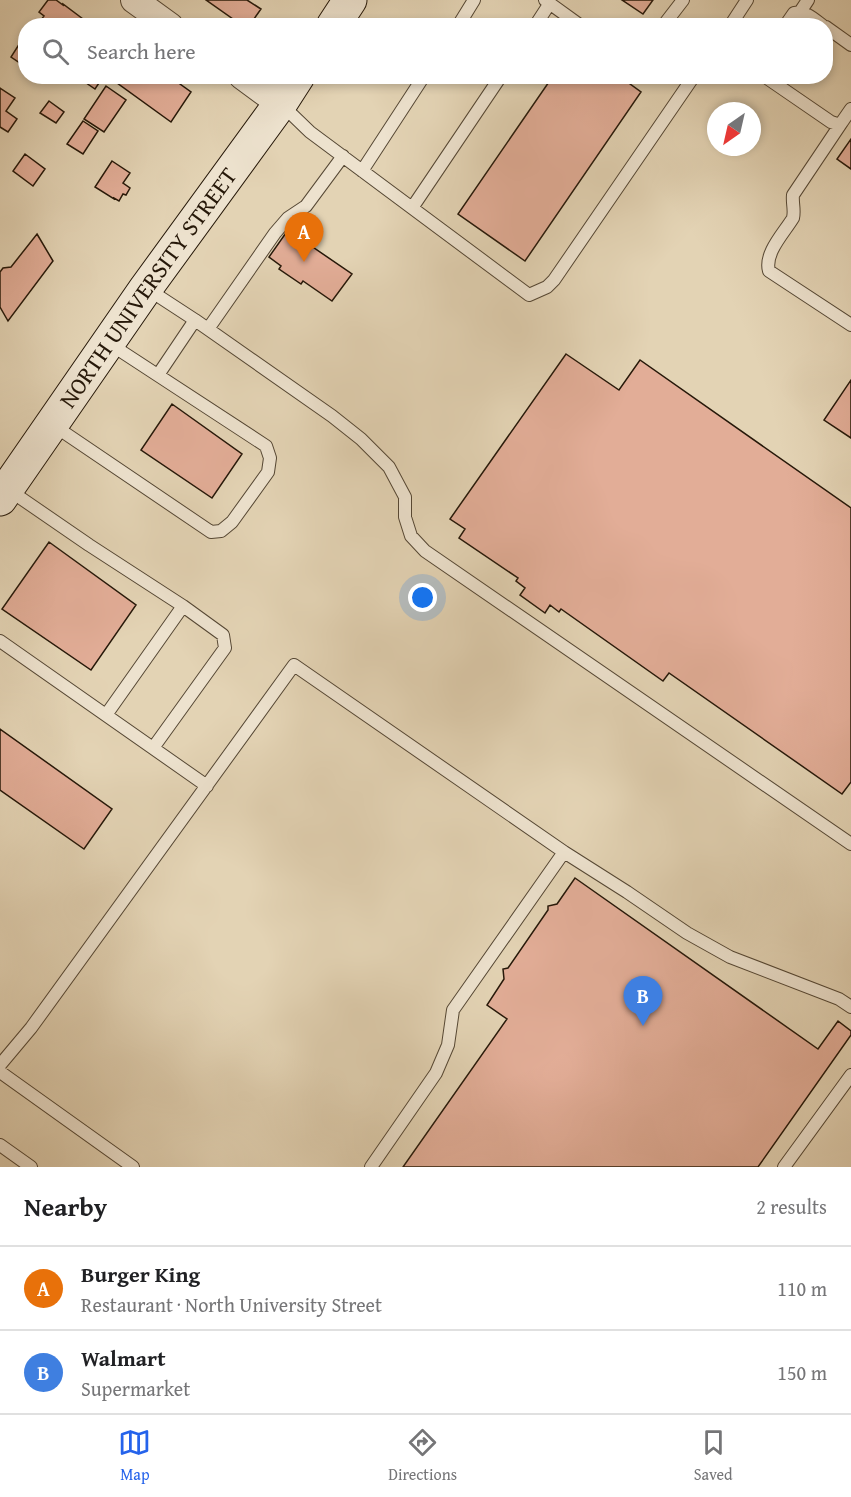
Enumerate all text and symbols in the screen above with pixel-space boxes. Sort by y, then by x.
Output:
search box [18,18,833,84]
icon: search [39,35,72,68]
text: Search here [87,35,196,67]
north arrow [707,102,761,156]
street label: NORTH UNIVERSITY STREET [50,160,245,415]
pin: A [284,212,324,262]
your location [408,583,437,612]
pin: B [624,976,662,1026]
text: Nearby [24,1187,107,1226]
text: 2 results [756,1192,827,1221]
text: Burger King [81,1258,200,1290]
text: A [37,1274,50,1303]
text: 110 m [777,1274,827,1303]
text: Restaurant · North University Street [81,1290,382,1319]
text: Walmart [81,1342,166,1374]
text: B [37,1358,50,1387]
text: 150 m [777,1358,827,1387]
text: Supermarket [81,1374,190,1403]
tab: Map [118,1426,151,1486]
tab: Directions [388,1426,457,1486]
tab: Saved [694,1426,733,1486]

